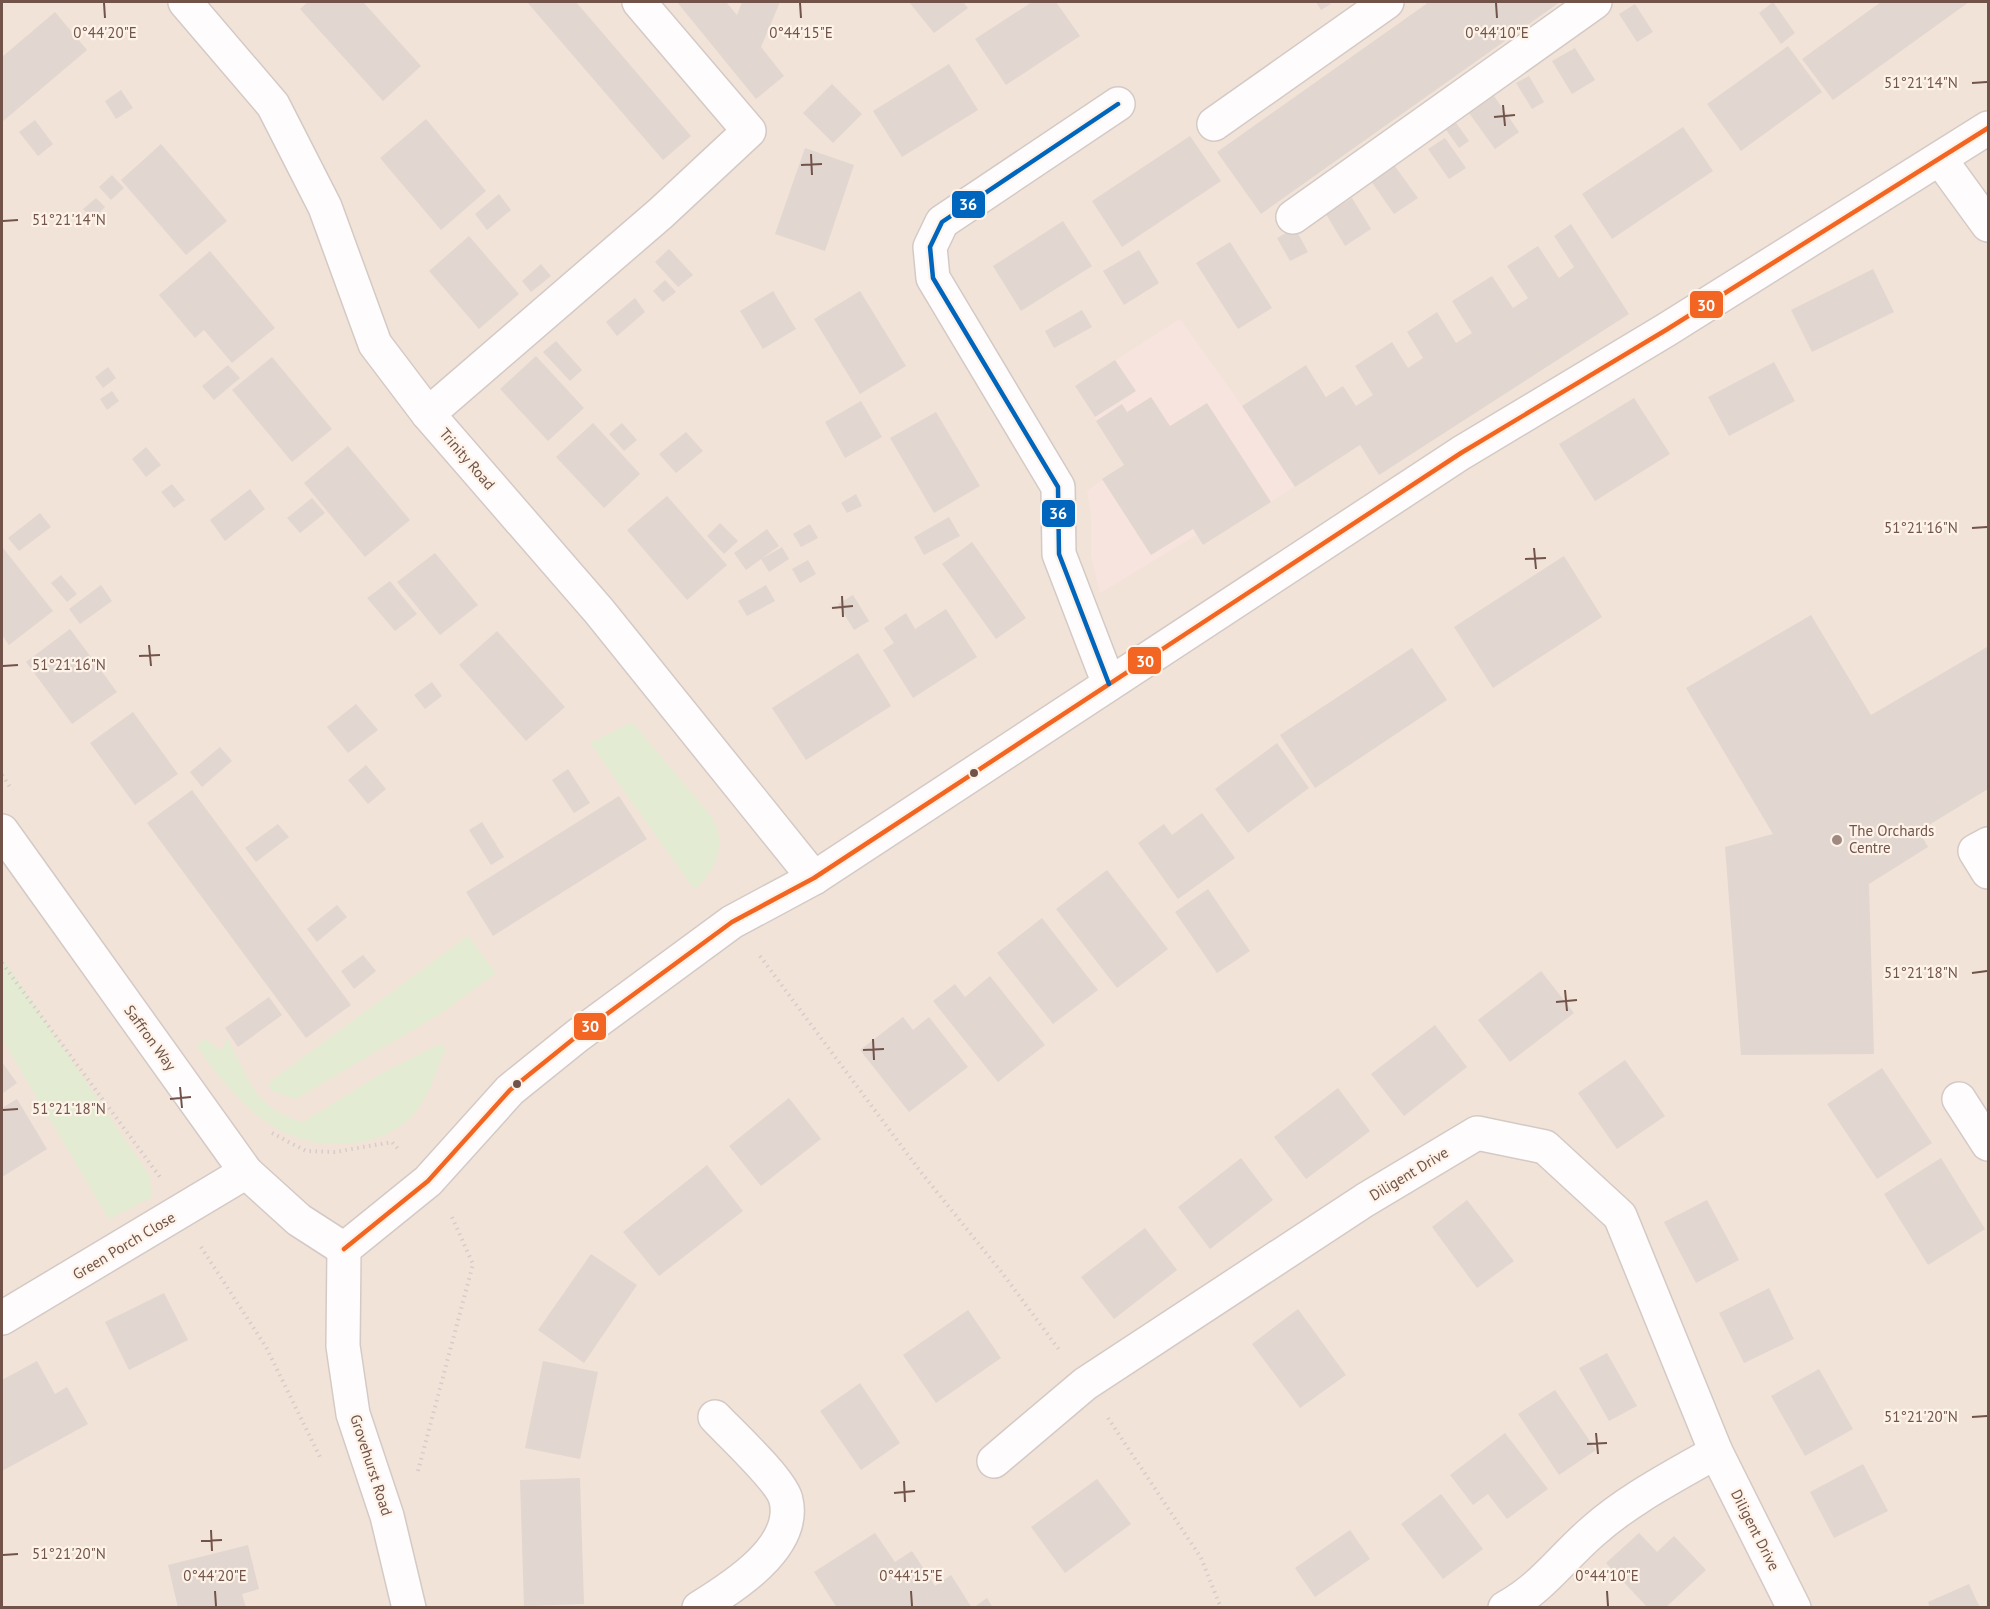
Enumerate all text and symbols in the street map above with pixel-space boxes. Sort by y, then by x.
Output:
text: 0°44'20"E [73,23,137,42]
text: 0°44'15"E [769,23,833,42]
text: 0°44'10"E [1465,23,1529,42]
text: 51°21'14"N [1884,73,1958,92]
line badge: 36 [951,190,986,219]
text: 36 [959,194,977,214]
text: 51°21'14"N [32,210,106,229]
line badge: 30 [1689,290,1724,319]
text: 30 [1697,295,1715,315]
street label: Trinity Road [435,424,499,493]
line badge: 36 [1041,499,1076,528]
text: 36 [1049,503,1067,523]
text: 51°21'16"N [1884,518,1958,537]
line badge: 30 [1127,646,1162,675]
text: 30 [1136,651,1154,671]
text: 51°21'16"N [32,655,106,674]
unlabelled marker [968,767,980,779]
place label: The Orchards Centre [1849,821,1934,857]
marker: The Orchards Centre [1830,833,1844,847]
text: 51°21'18"N [1884,963,1958,982]
street label: Saffron Way [120,1001,181,1074]
line badge: 30 [573,1012,607,1041]
text: 30 [581,1016,599,1036]
unlabelled marker [511,1078,523,1090]
text: 51°21'18"N [32,1099,106,1118]
street label: Diligent Drive [1366,1143,1452,1205]
street label: Green Porch Close [69,1207,179,1284]
text: 51°21'20"N [1884,1407,1958,1426]
street label: Grovehurst Road [346,1412,397,1518]
street label: Diligent Drive [1727,1486,1784,1574]
text: 51°21'20"N [32,1544,106,1563]
text: 0°44'20"E [183,1566,247,1585]
text: 0°44'15"E [879,1566,943,1585]
text: 0°44'10"E [1575,1566,1639,1585]

